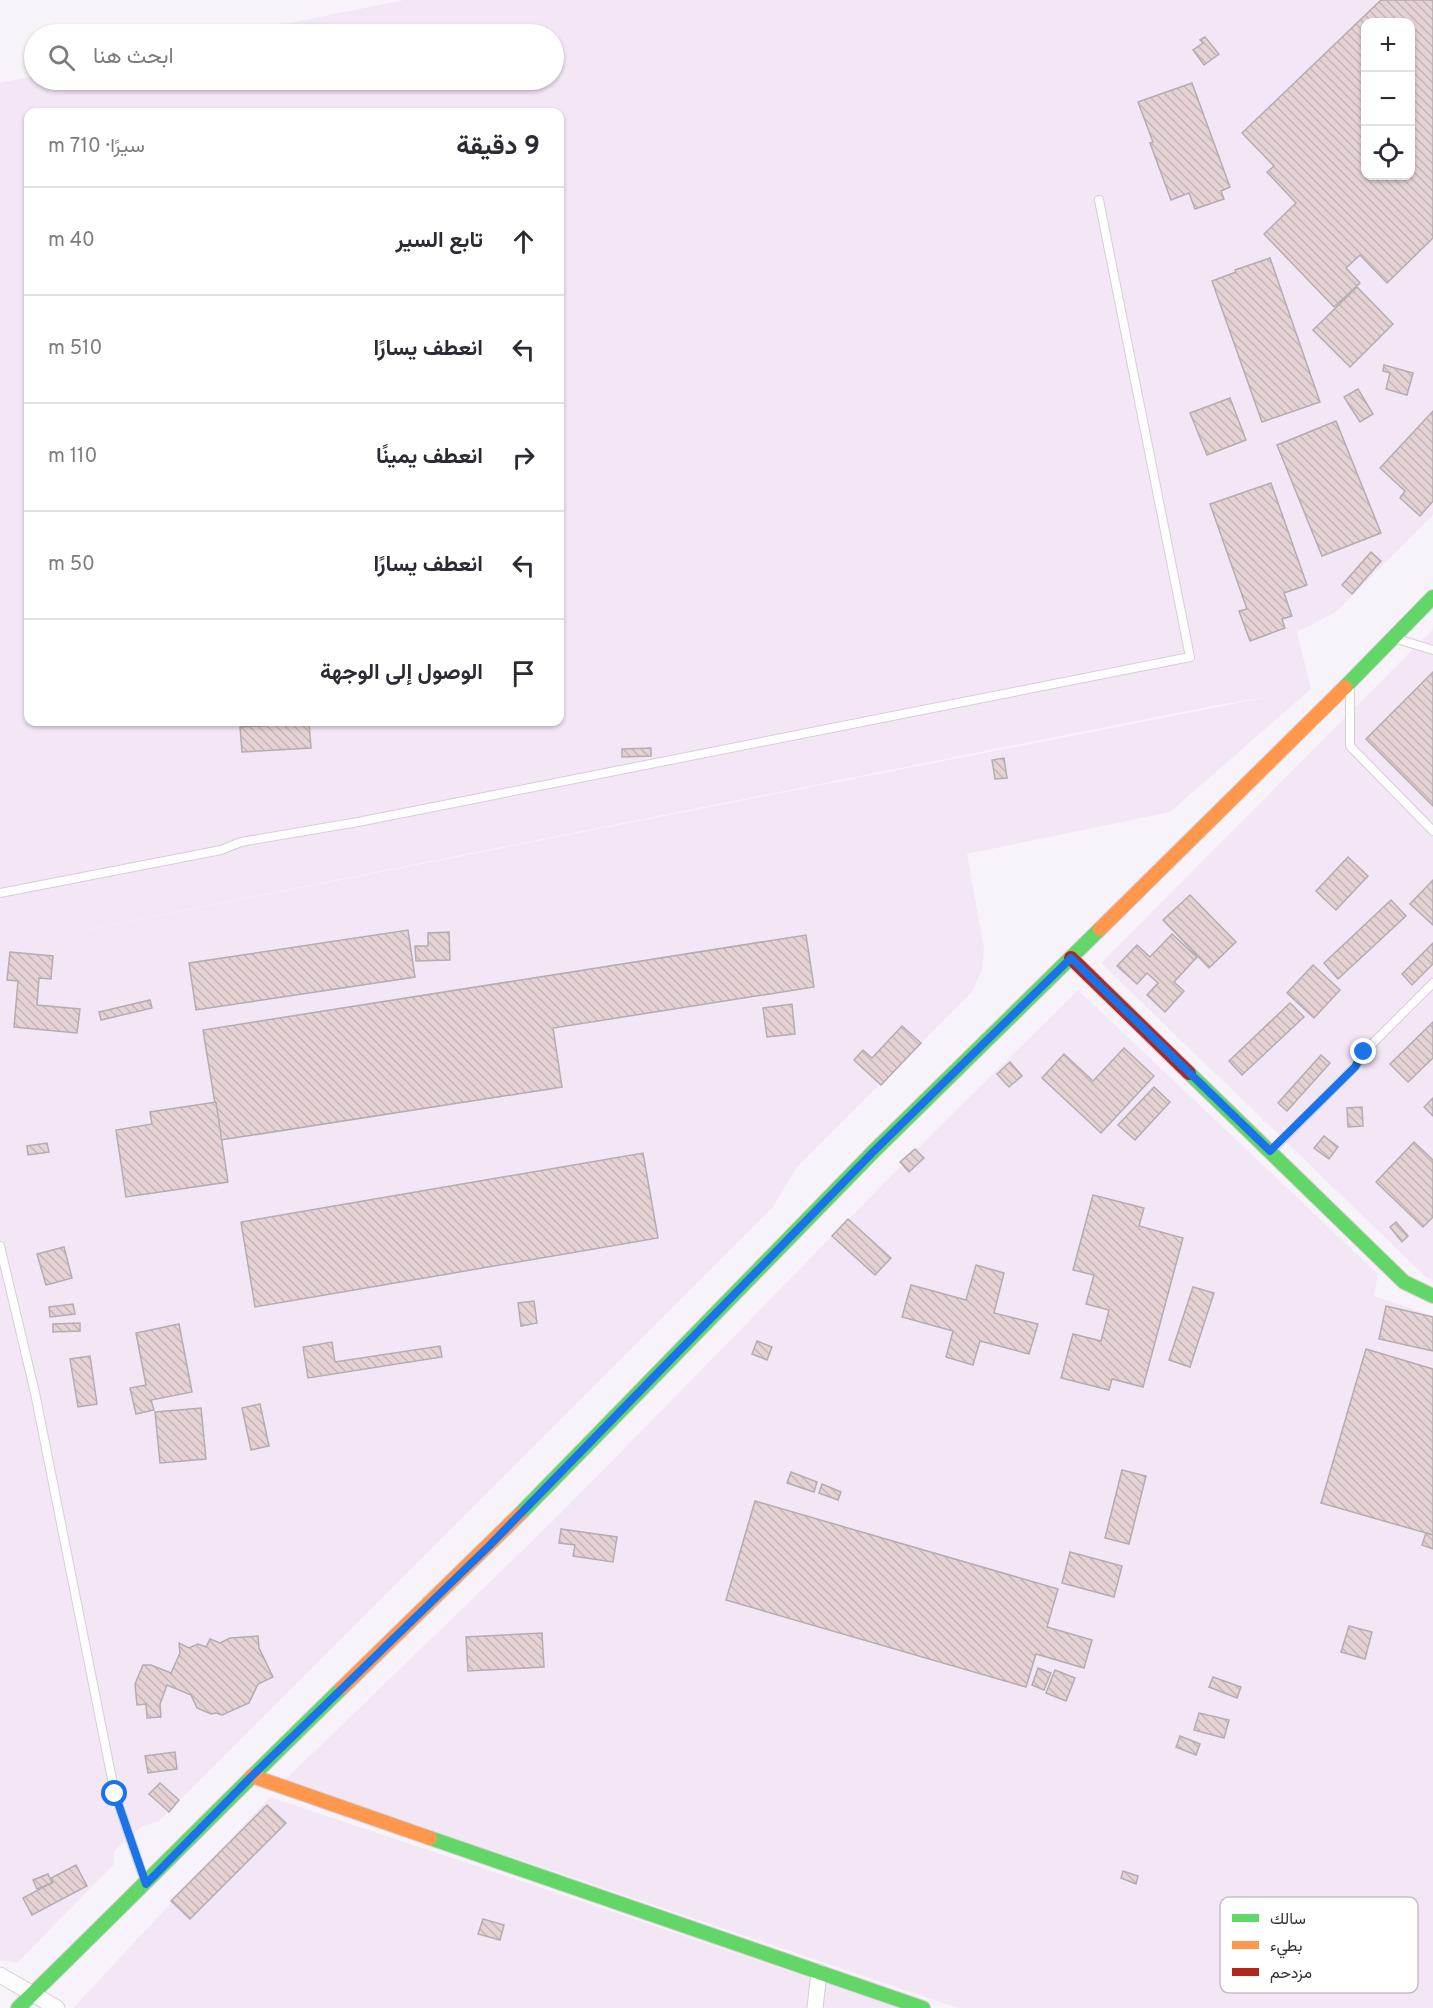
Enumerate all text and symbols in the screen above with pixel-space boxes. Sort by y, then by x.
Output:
map controls [1361,18,1415,180]
button: + [1361,18,1415,72]
search box [24,24,564,90]
icon: search [45,41,78,74]
text: ابحث هنا [93,44,174,71]
button: − [1361,72,1415,126]
button: locate [1361,126,1415,180]
text: 9 دقيقة [456,131,540,164]
text: سيرًا · 710 m [48,134,145,160]
icon: ahead [507,225,540,258]
text: 40 m [48,228,95,254]
text: تابع السير [395,228,483,255]
icon: left [507,333,540,366]
text: 510 m [48,336,102,362]
text: انعطف يسارًا [373,336,483,363]
icon: right [507,441,540,474]
text: 110 m [48,444,97,470]
text: انعطف يمينًا [376,444,483,471]
icon: left [507,549,540,582]
text: 50 m [48,552,95,578]
text: انعطف يسارًا [373,552,483,579]
icon: arrive [507,657,540,690]
text: الوصول إلى الوجهة [320,660,483,687]
route end [1350,1038,1376,1064]
route start [101,1780,127,1806]
legend [1220,1897,1418,1993]
text: سالك [1270,1910,1306,1930]
text: بطيء [1270,1937,1302,1959]
text: مزدحم [1270,1964,1312,1984]

